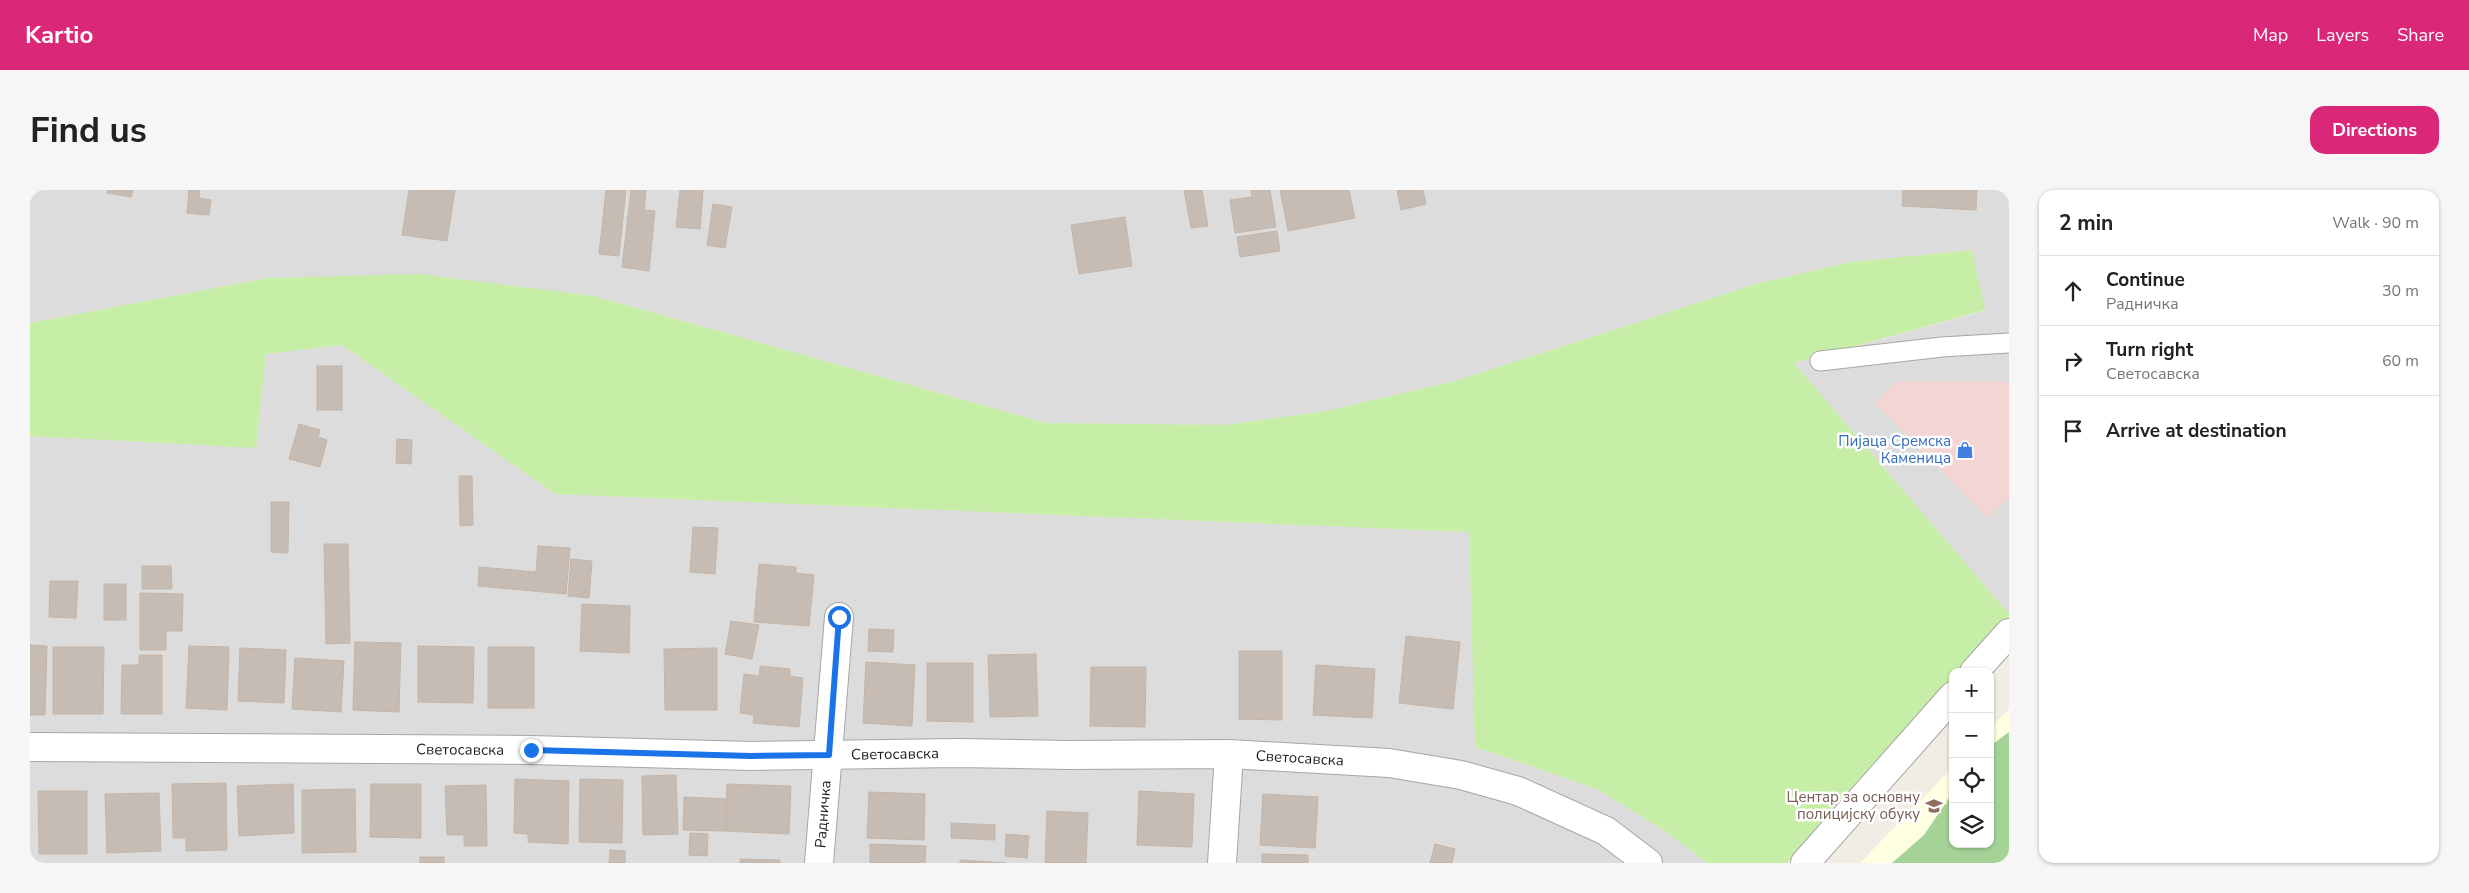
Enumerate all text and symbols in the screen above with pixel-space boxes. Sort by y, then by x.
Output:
text: Kartio [25,19,93,51]
text: Map [2253,23,2288,47]
text: Layers [2316,23,2369,47]
text: Share [2397,23,2444,47]
button: Directions [2310,106,2439,154]
text: Find us [30,107,147,154]
text: 2 min [2059,209,2113,237]
text: Walk · 90 m [2332,212,2419,234]
text: Continue [2106,267,2185,293]
icon: ahead [2059,277,2087,305]
text: 30 m [2382,280,2419,302]
text: Радничка [2106,293,2179,315]
text: Turn right [2106,337,2193,363]
icon: right [2059,347,2087,375]
text: 60 m [2382,350,2419,372]
text: Светосавска [2106,363,2200,385]
icon: arrive [2059,417,2087,445]
text: Arrive at destination [2106,418,2287,444]
place label: Пијаца Сремска Каменица [1838,431,1951,468]
shop icon: Пијаца Сремска Каменица [1955,440,1975,460]
route start [828,606,851,629]
map controls [1949,668,1994,848]
button: + [1949,668,1994,713]
button: − [1949,713,1994,758]
street label: Светосавска [416,739,504,760]
route end [520,739,543,762]
street label: Светосавска [851,743,939,765]
street label: Светосавска [1255,746,1344,770]
button: locate [1949,758,1994,803]
street label: Радничка [810,779,836,849]
place label: Центар за основну полицијску обуку [1787,787,1920,824]
school or university icon: Центар за основну полицијску обуку [1924,796,1944,816]
button: layers [1949,803,1994,848]

